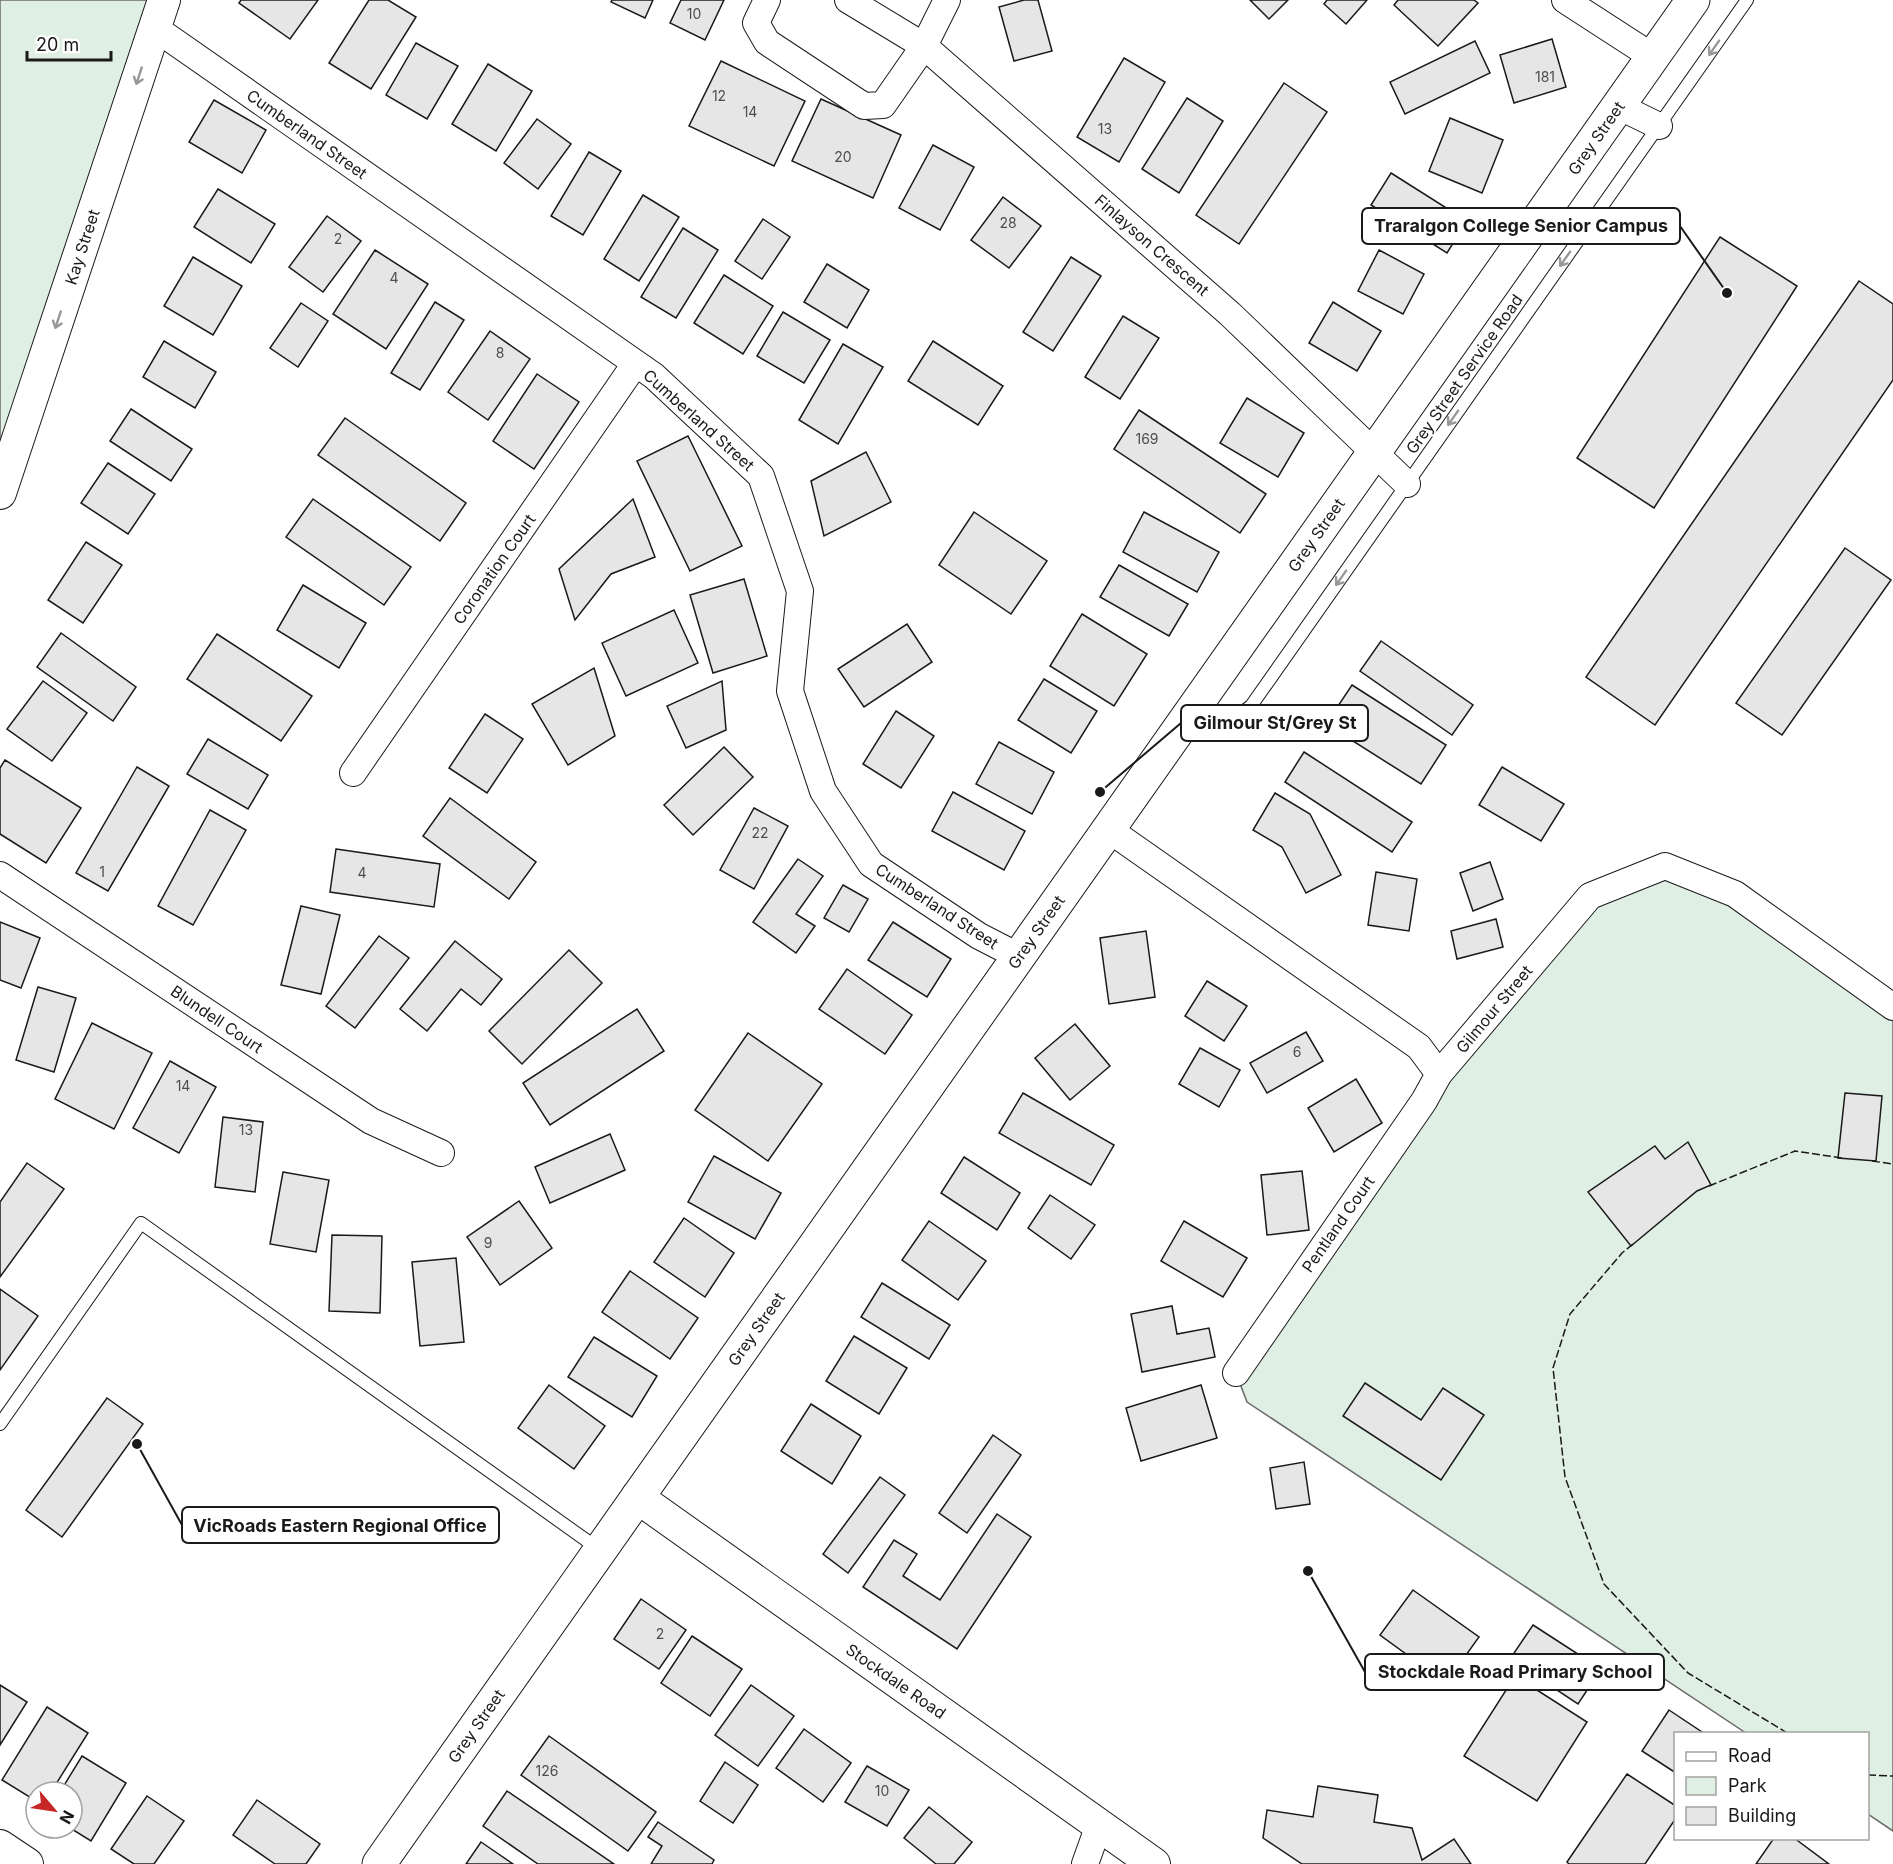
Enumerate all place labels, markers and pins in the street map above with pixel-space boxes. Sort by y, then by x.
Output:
callout: Traralgon College Senior Campus [1362,208,1680,244]
callout: Gilmour St/Grey St [1181,705,1368,741]
callout: VicRoads Eastern Regional Office [182,1507,499,1543]
callout: Stockdale Road Primary School [1365,1654,1664,1690]

